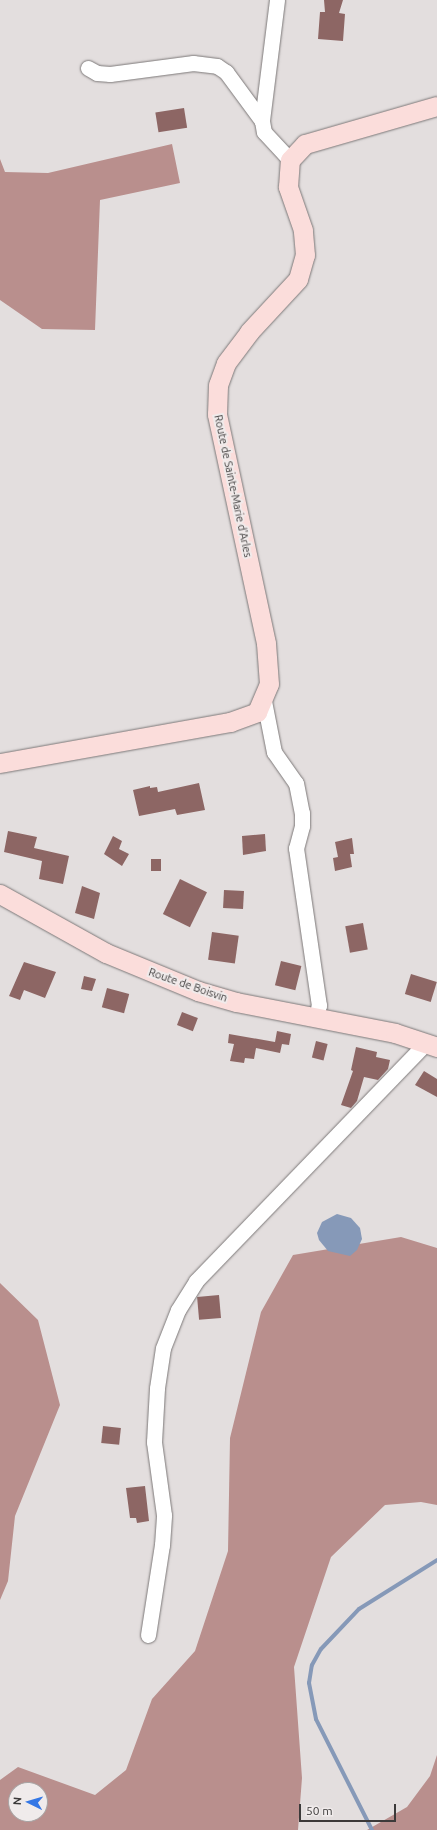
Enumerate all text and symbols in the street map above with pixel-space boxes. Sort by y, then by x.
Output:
street label: Route de Sainte-Marie d'Arles [211,413,255,559]
street label: Route de Boisvin [147,965,229,1005]
north arrow [8,1782,48,1822]
text: N [11,1796,23,1806]
scale bar [301,1796,398,1822]
text: 50 m [306,1804,333,1817]

